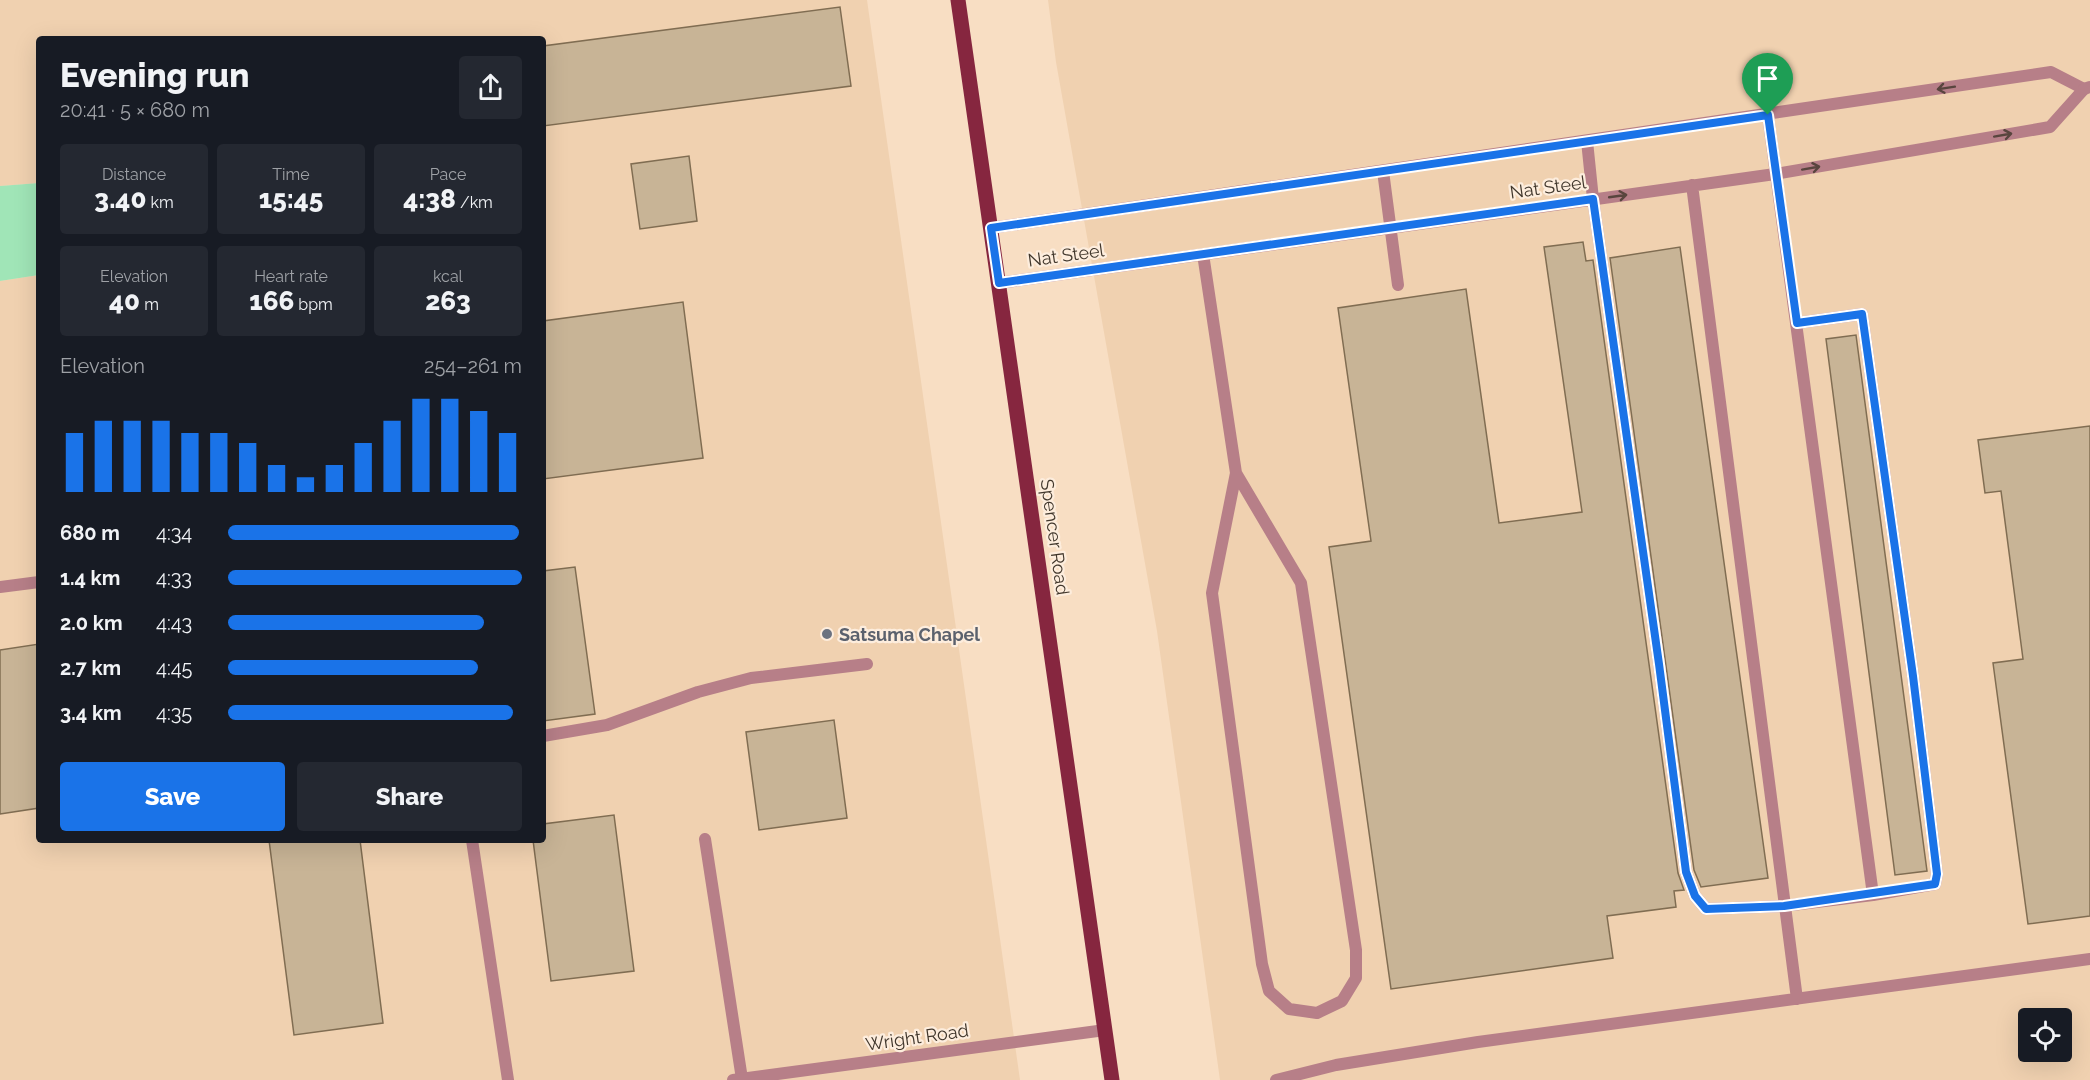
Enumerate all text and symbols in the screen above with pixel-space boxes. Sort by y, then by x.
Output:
pin [1742,53,1793,115]
text: Evening run [60,56,250,95]
button: share [459,56,522,119]
icon: arrive [1751,62,1784,95]
one-way arrow [1937,82,1957,93]
text: 20:41 · 5 × 680 m [60,98,210,122]
one-way arrow [1993,129,2013,140]
one-way arrow [1801,162,1820,173]
text: Distance [102,165,166,184]
text: Time [272,165,310,184]
text: Pace [430,165,466,184]
street label: Nat Steel [1508,171,1588,203]
text: 3.40 [94,184,146,214]
text: 15:45 [259,184,323,214]
text: 4:38 [403,184,456,214]
one-way arrow [1608,190,1627,201]
text: km [146,193,174,212]
text: /km [456,193,493,212]
street label: Nat Steel [1026,239,1106,271]
text: Elevation [100,267,168,286]
text: Heart rate [254,267,328,286]
text: kcal [433,267,463,286]
text: 40 [109,286,140,316]
text: 166 [249,286,294,316]
text: 263 [425,286,471,316]
text: m [140,295,159,314]
text: bpm [294,295,333,314]
text: Elevation [60,354,145,378]
text: 254–261 m [424,354,522,378]
street label: Spencer Road [1036,478,1074,596]
text: 680 m [60,521,120,545]
text: 4:34 [156,521,192,545]
text: 1.4 km [60,566,120,590]
text: 4:33 [156,566,192,590]
text: 2.0 km [60,611,123,635]
text: 4:43 [156,611,192,635]
place label: Satsuma Chapel [839,624,980,645]
marker: Satsuma Chapel [820,627,834,641]
text: 2.7 km [60,656,121,680]
text: 4:45 [156,656,193,680]
text: 3.4 km [60,701,122,725]
text: 4:35 [156,701,192,725]
button: Save [60,762,285,831]
button: Share [297,762,522,831]
map controls [2018,1008,2072,1062]
button: locate [2018,1008,2072,1062]
street label: Wright Road [864,1019,970,1055]

